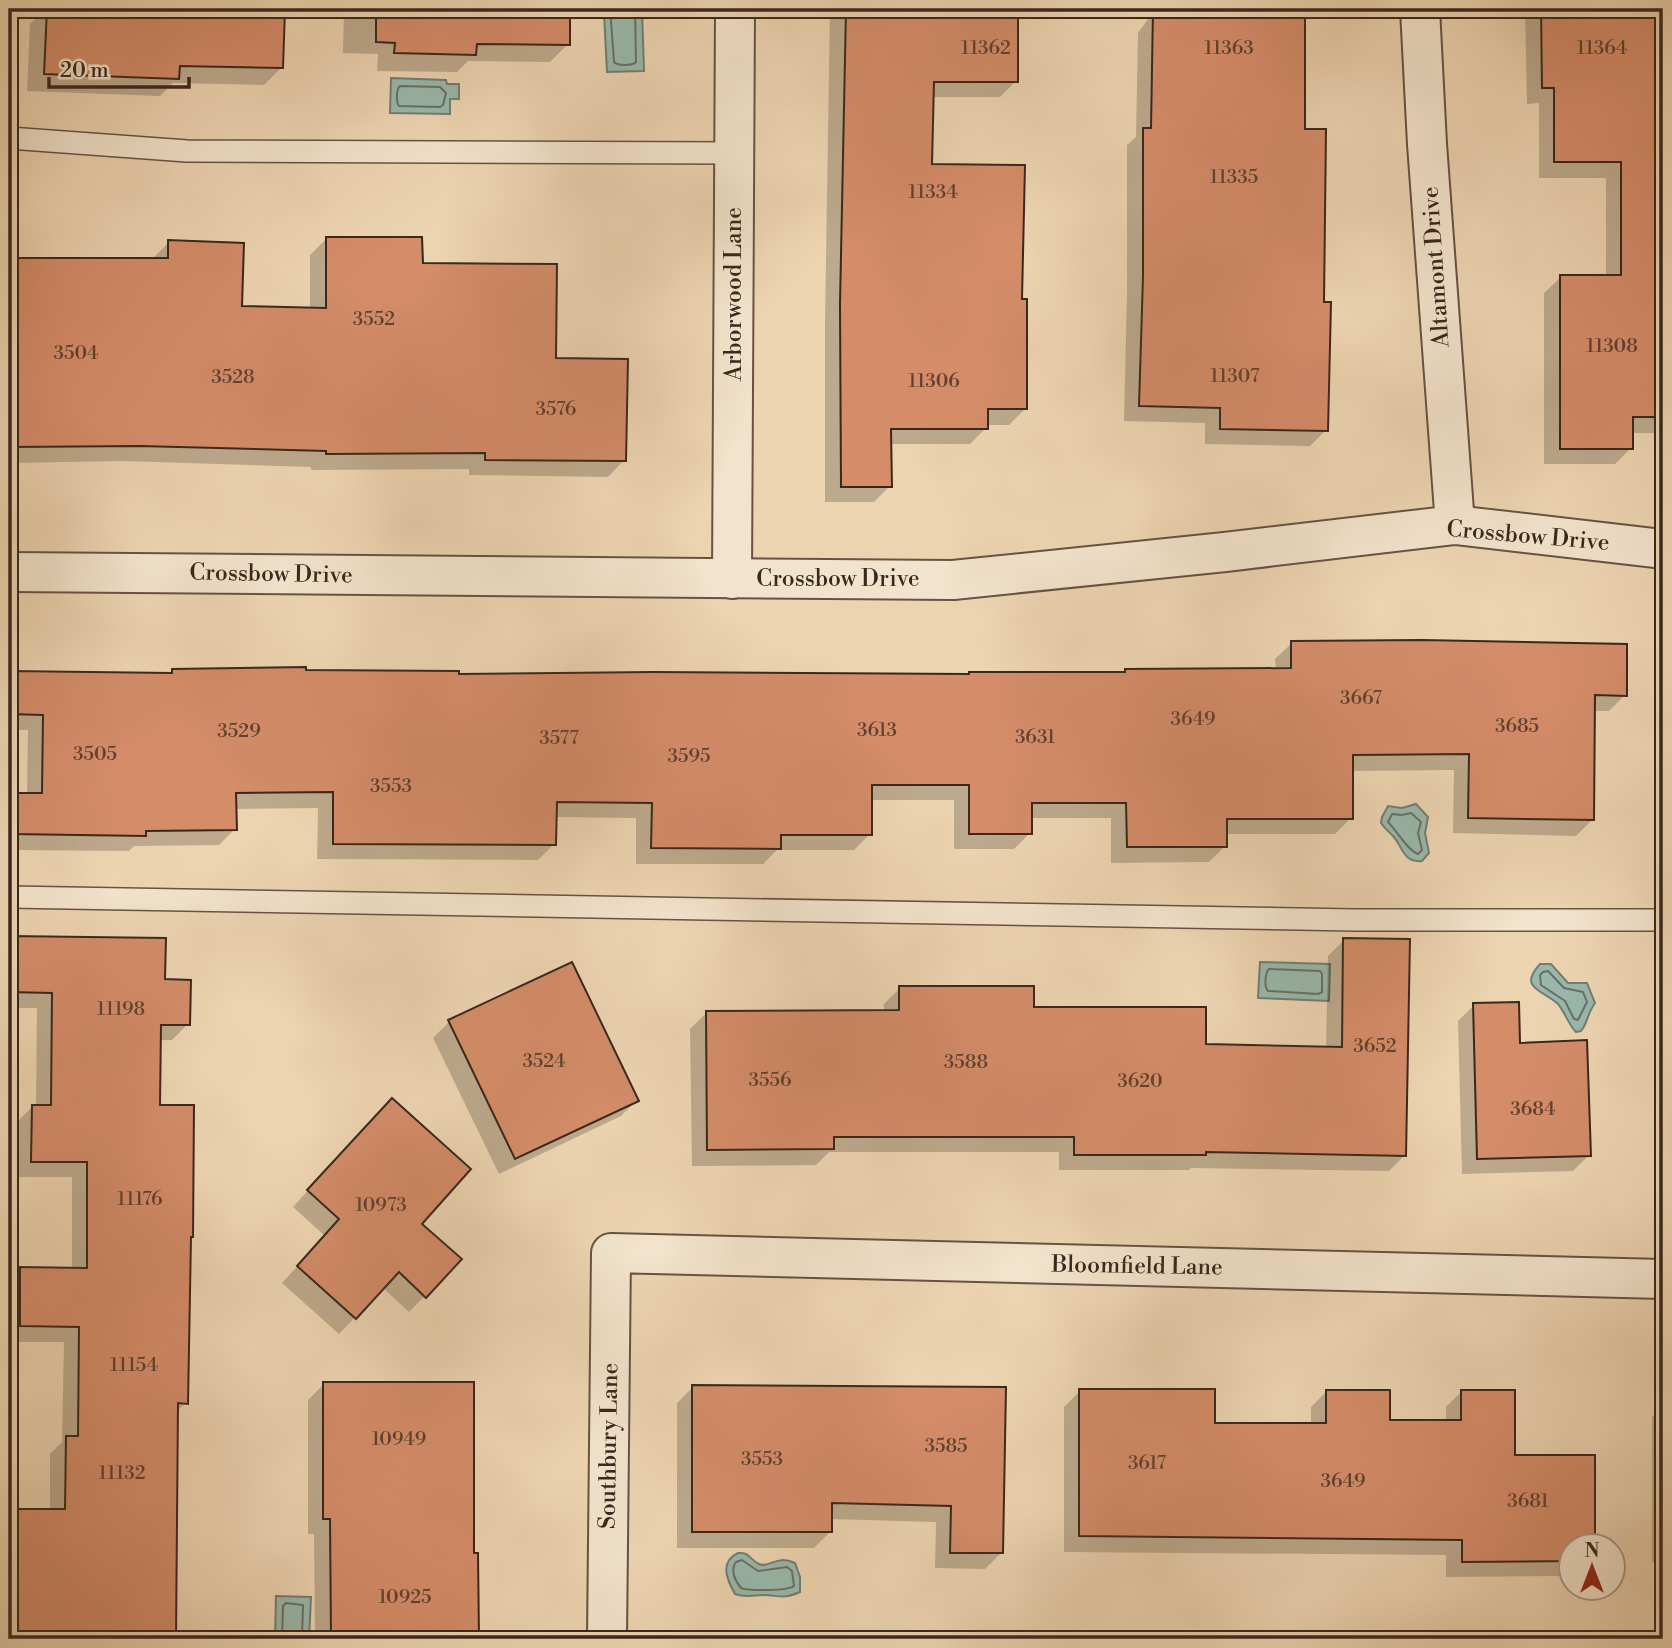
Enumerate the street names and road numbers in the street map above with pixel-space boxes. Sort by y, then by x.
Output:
street label: Altamont Drive [1416,186,1456,349]
street label: Arborwood Lane [720,207,748,382]
street label: Crossbow Drive [1445,515,1611,557]
street label: Crossbow Drive [189,559,353,589]
street label: Crossbow Drive [756,565,920,593]
street label: Bloomfield Lane [1050,1250,1223,1281]
street label: Southbury Lane [594,1363,624,1529]

